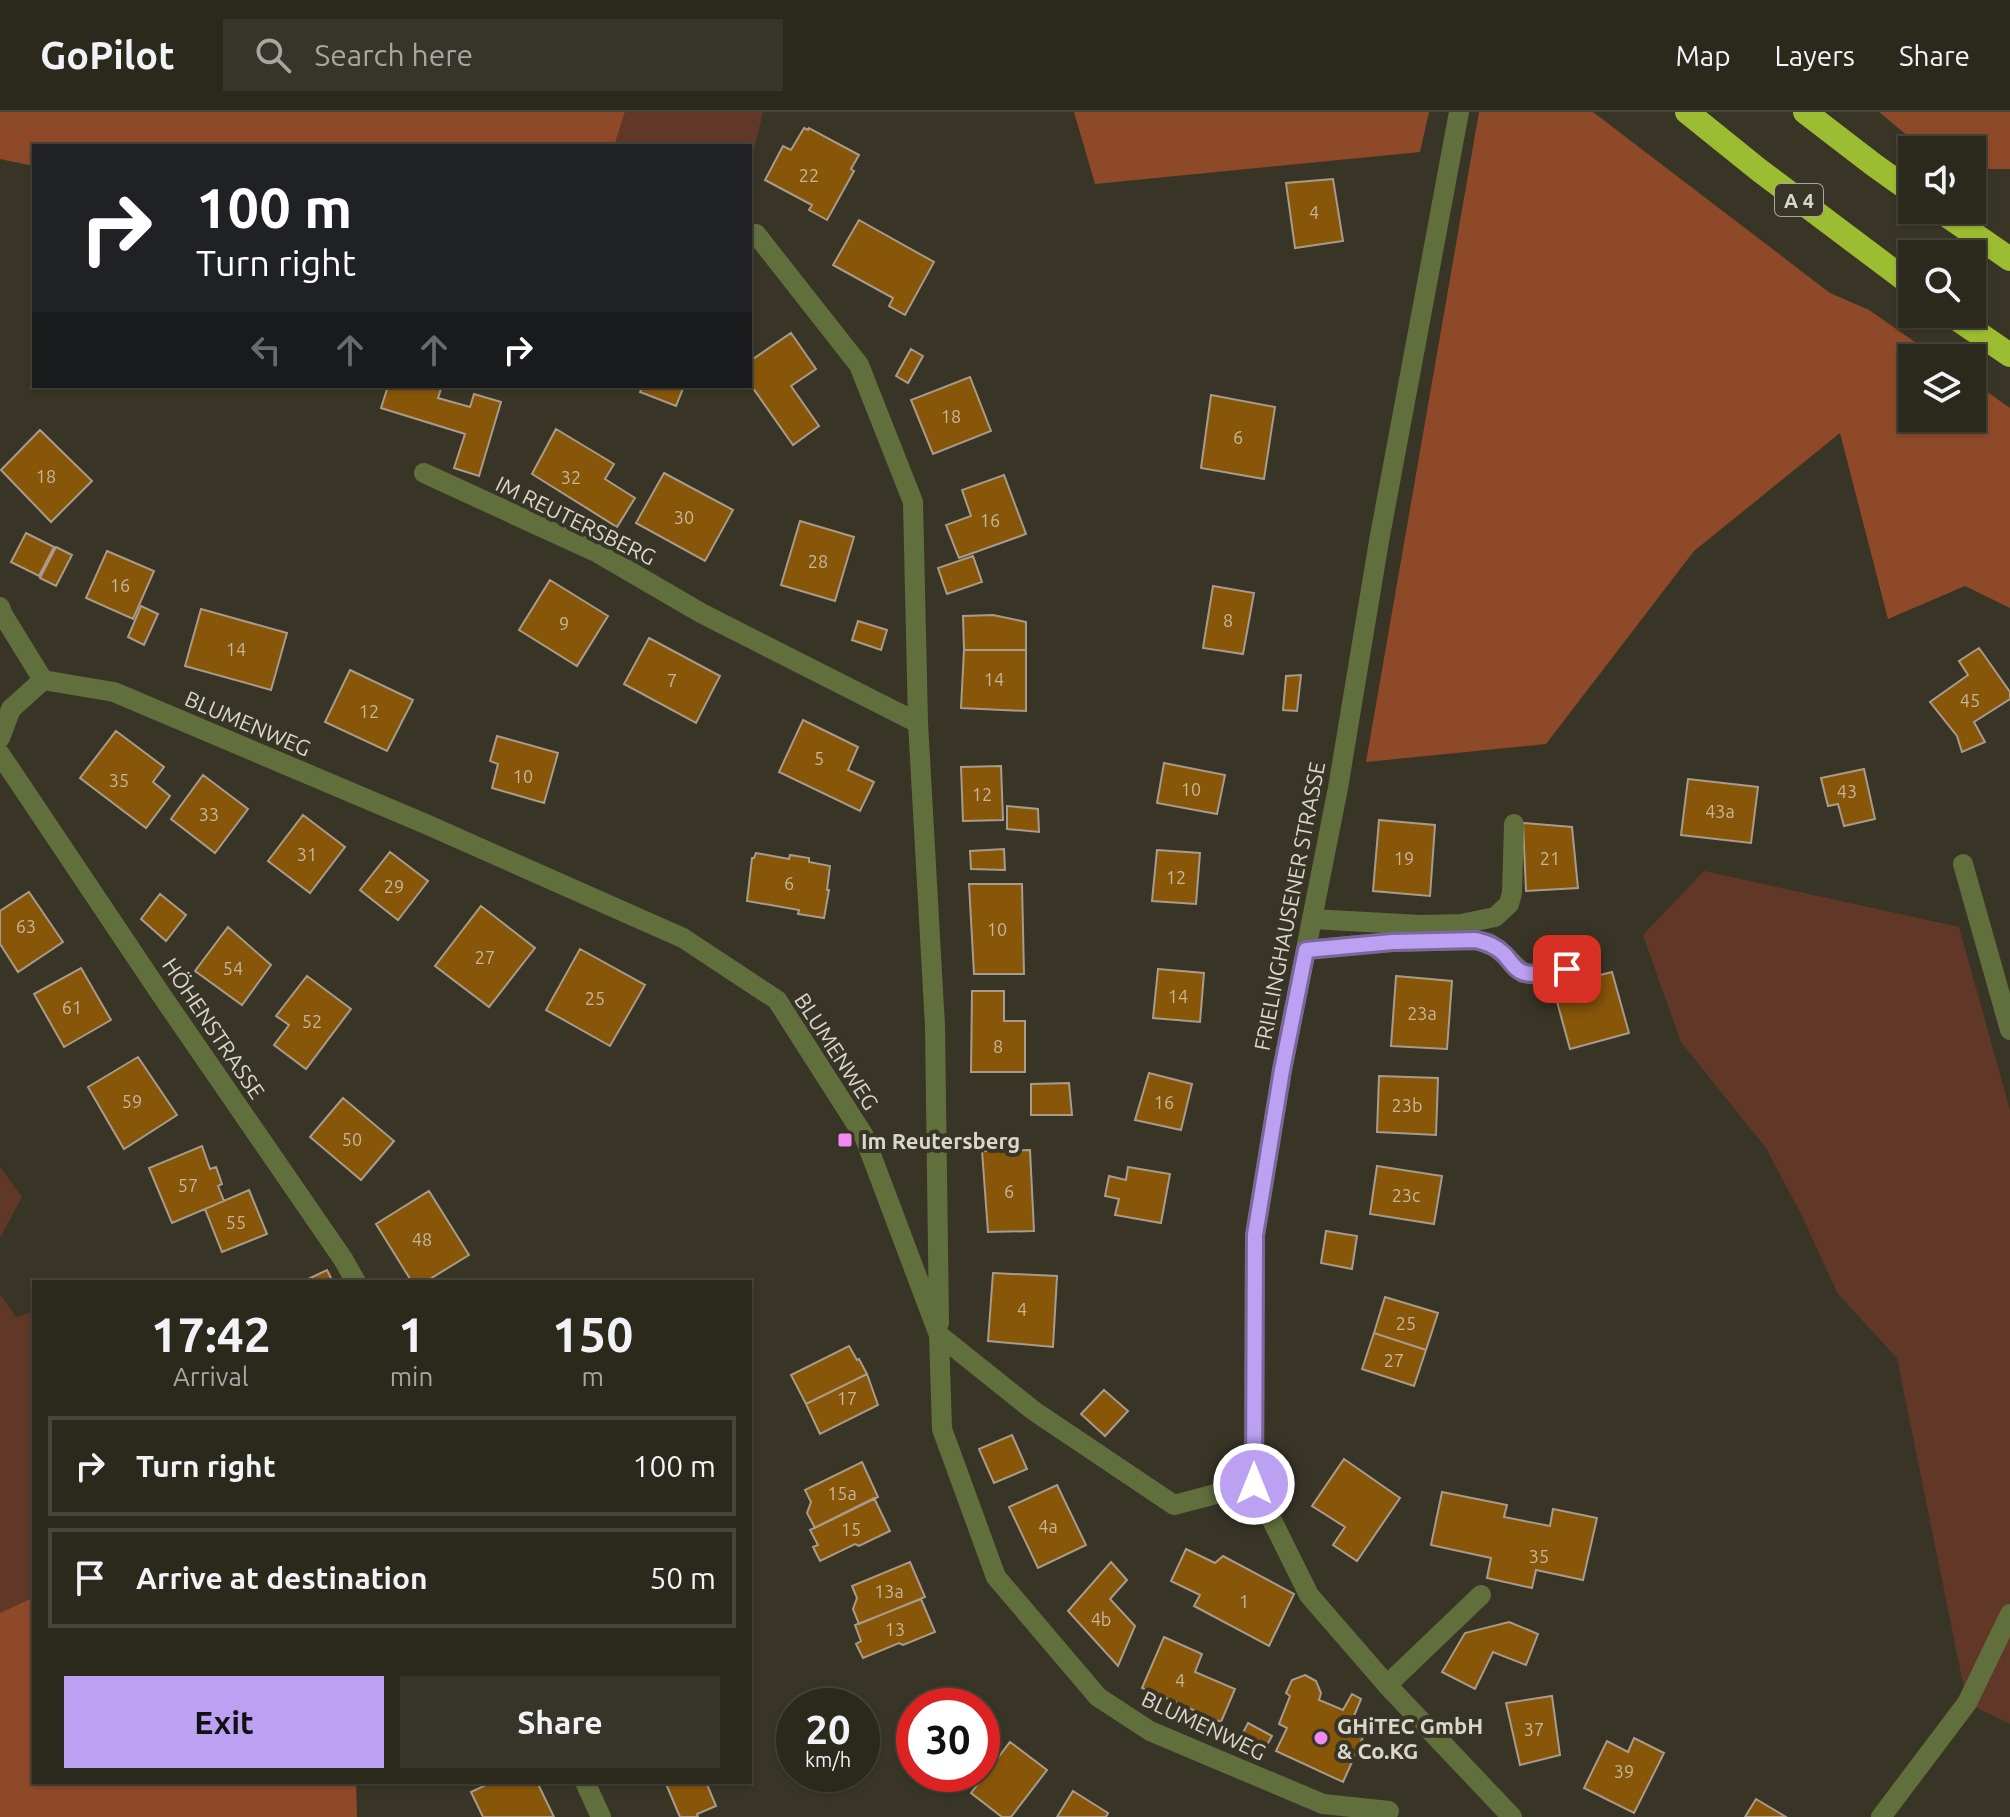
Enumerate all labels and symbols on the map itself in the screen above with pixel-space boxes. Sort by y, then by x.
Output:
house number: 22 [799,165,819,185]
road number: A 4 [1775,184,1823,216]
house number: 4 [1309,202,1319,222]
house number: 18 [941,406,961,426]
house number: 6 [1233,427,1243,447]
house number: 18 [36,466,56,486]
house number: 32 [561,467,581,487]
street label: IM REUTERSBERG [492,470,660,570]
house number: 30 [674,507,694,527]
house number: 16 [980,510,1000,530]
house number: 28 [808,551,828,571]
house number: 16 [110,575,130,595]
house number: 8 [1223,610,1233,630]
house number: 9 [559,613,569,633]
house number: 14 [226,639,246,659]
house number: 14 [984,669,1004,689]
house number: 7 [667,670,677,690]
street label: BLUMENWEG [181,685,315,761]
house number: 45 [1960,690,1980,710]
house number: 12 [359,701,379,721]
house number: 5 [814,748,824,768]
street label: FRIELINGHAUSENER STRASSE [1249,759,1329,1053]
house number: 10 [513,766,533,786]
house number: 35 [109,770,129,790]
house number: 10 [1181,779,1201,799]
house number: 43 [1837,781,1857,801]
house number: 12 [972,784,992,804]
house number: 43a [1705,801,1735,821]
house number: 33 [199,804,219,824]
house number: 31 [297,844,317,864]
house number: 19 [1394,848,1414,868]
house number: 21 [1540,848,1560,868]
house number: 12 [1166,867,1186,887]
house number: 6 [784,873,794,893]
house number: 29 [384,876,404,896]
house number: 63 [16,916,36,936]
house number: 10 [987,919,1007,939]
pin [1533,935,1601,1003]
house number: 27 [475,947,495,967]
street label: HÖHENSTRASSE [158,953,270,1103]
house number: 54 [223,958,243,978]
house number: 14 [1168,986,1188,1006]
house number: 25 [585,988,605,1008]
street label: BLUMENWEG [790,988,884,1114]
house number: 61 [62,997,82,1017]
house number: 23a [1407,1003,1437,1023]
house number: 52 [302,1011,322,1031]
house number: 8 [993,1036,1003,1056]
house number: 59 [122,1091,142,1111]
house number: 16 [1154,1092,1174,1112]
house number: 23b [1392,1095,1422,1115]
place label: Im Reutersberg [861,1128,1020,1153]
house number: 50 [342,1129,362,1149]
marker: Im Reutersberg [836,1131,854,1149]
house number: 57 [178,1175,198,1195]
house number: 6 [1004,1181,1014,1201]
house number: 23c [1392,1185,1420,1205]
house number: 55 [226,1212,246,1232]
house number: 48 [412,1229,432,1249]
house number: 4 [1017,1299,1027,1319]
house number: 25 [1396,1313,1416,1333]
house number: 27 [1384,1350,1404,1370]
house number: 17 [837,1388,857,1408]
position arrow [1212,1442,1296,1526]
house number: 15a [827,1483,857,1503]
house number: 4a [1038,1516,1058,1536]
house number: 15 [841,1519,861,1539]
house number: 35 [1529,1546,1549,1566]
house number: 13a [874,1581,904,1601]
house number: 1 [1239,1591,1249,1611]
house number: 4b [1091,1609,1111,1629]
house number: 13 [885,1619,905,1639]
house number: 4 [1175,1670,1185,1690]
street label: BLUMENWEG [1138,1685,1270,1765]
speed limit sign: 30 [896,1688,1000,1792]
place label: GHiTEC GmbH & Co.KG [1337,1713,1483,1763]
house number: 37 [1524,1719,1544,1739]
marker: GHiTEC GmbH & Co.KG [1312,1729,1330,1747]
house number: 39 [1614,1761,1634,1781]

